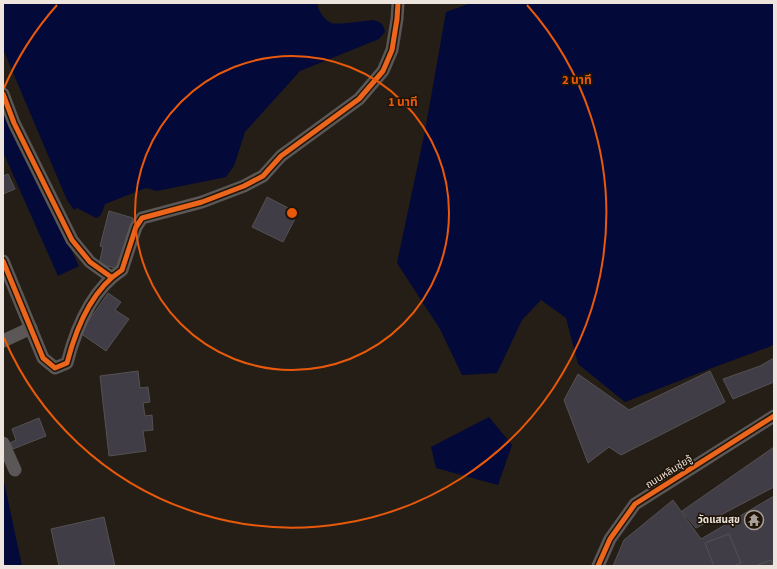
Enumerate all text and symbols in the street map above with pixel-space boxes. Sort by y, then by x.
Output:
text: 2 นาที [562,72,592,89]
text: 1 นาที [388,94,418,111]
centre of rings [285,206,299,220]
street label: ถนนหลิมซุ่ยจู้ [643,452,695,492]
temple icon: วัดแสนสุข [743,509,765,531]
place label: วัดแสนสุข [698,513,740,527]

